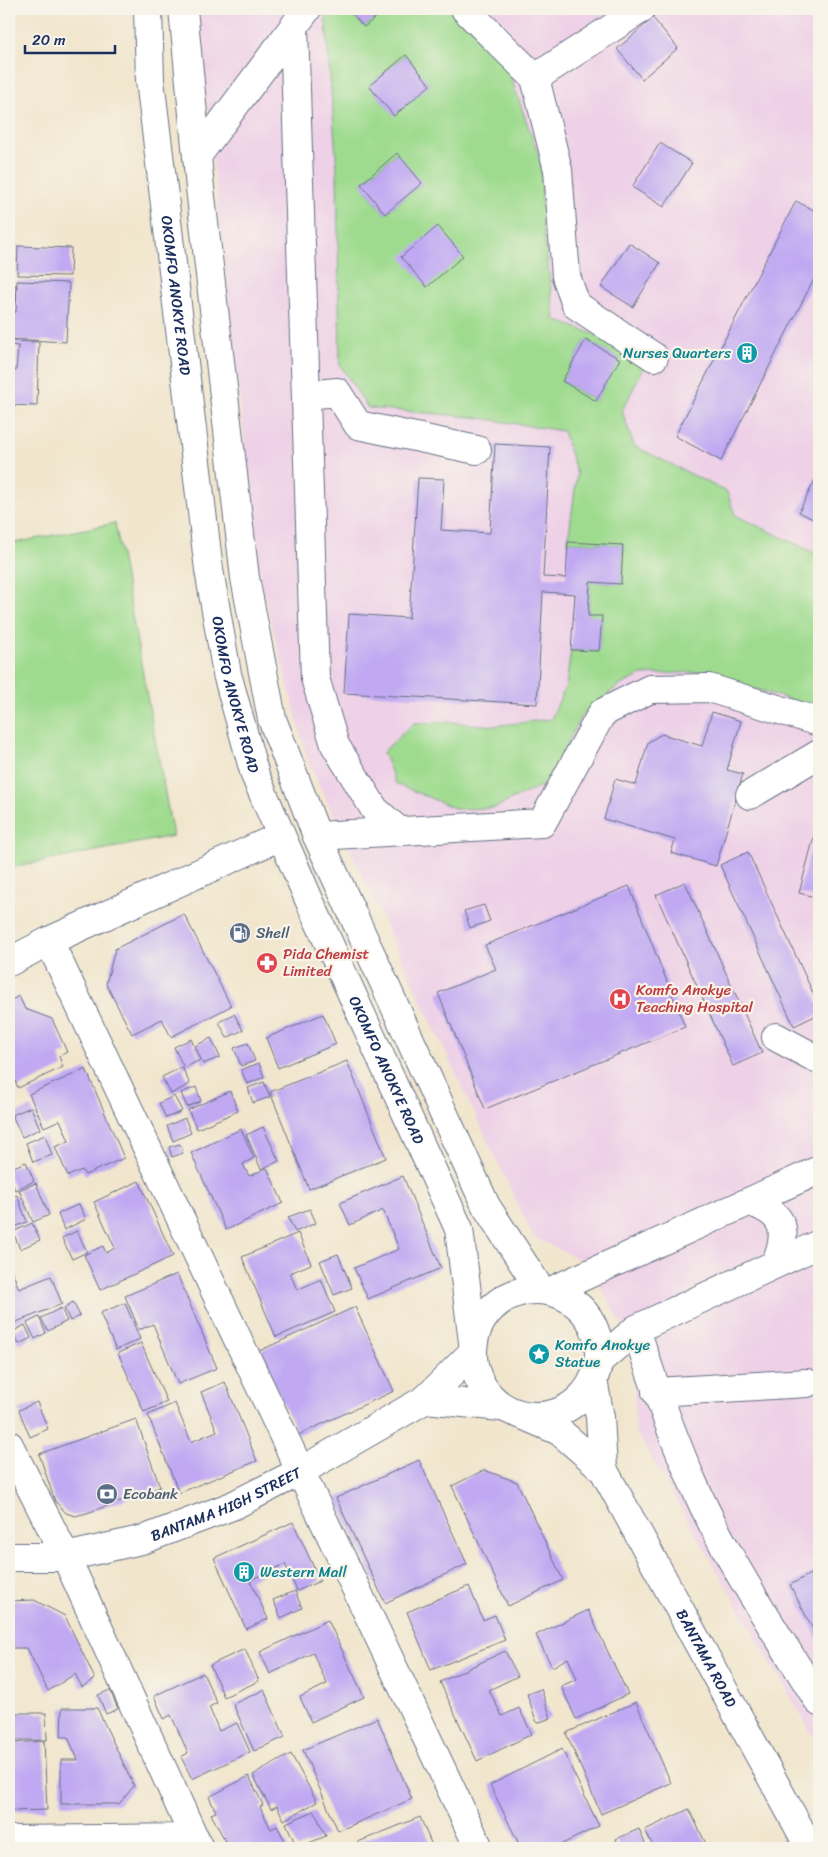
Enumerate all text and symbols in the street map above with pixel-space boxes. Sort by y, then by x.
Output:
scale bar [25,22,115,54]
text: 20 m [32,27,66,53]
street label: OKOMFO ANOKYE ROAD [153,214,198,377]
place label: Nurses Quarters [623,340,731,366]
building icon: Nurses Quarters [735,341,759,365]
street label: OKOMFO ANOKYE ROAD [204,614,267,776]
place label: Shell [256,920,290,946]
fuel station icon: Shell [228,921,252,945]
place label: Pida Chemist Limited [283,941,370,984]
pharmacy icon: Pida Chemist Limited [255,951,279,975]
place label: Komfo Anokye Teaching Hospital [636,977,754,1020]
hospital icon: Komfo Anokye Teaching Hospital [608,987,632,1011]
street label: OKOMFO ANOKYE ROAD [341,992,432,1148]
place label: Komfo Anokye Statue [555,1332,650,1375]
place icon: Komfo Anokye Statue [527,1342,551,1366]
street label: BANTAMA HIGH STREET [147,1460,307,1549]
place label: Ecobank [123,1481,179,1507]
bank icon: Ecobank [95,1482,119,1506]
place label: Western Mall [260,1559,348,1585]
building icon: Western Mall [232,1560,256,1584]
street label: BANTAMA ROAD [669,1604,744,1712]

